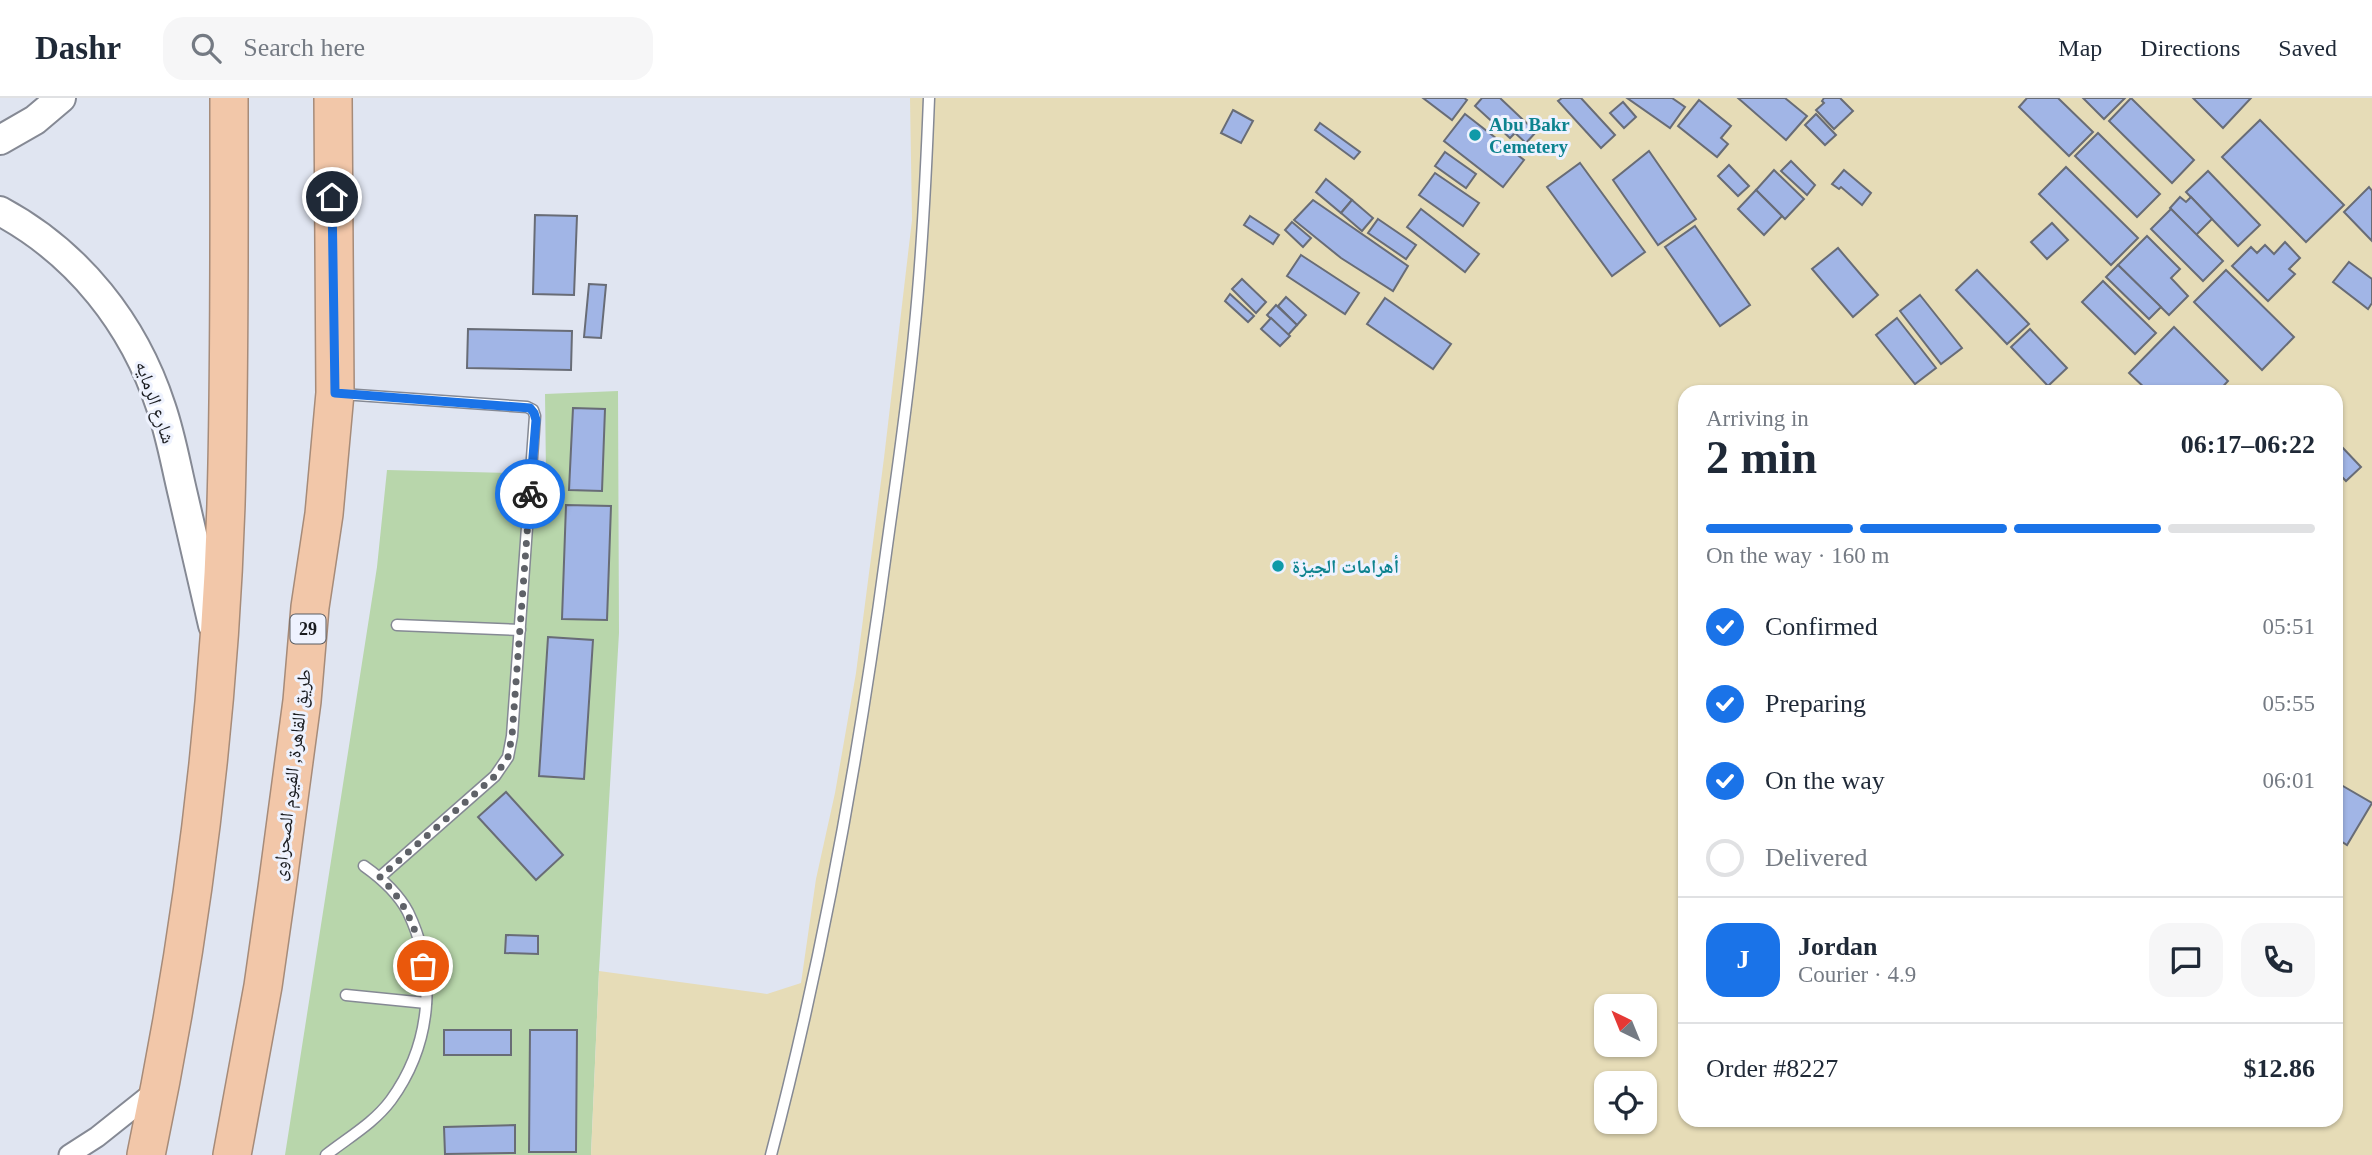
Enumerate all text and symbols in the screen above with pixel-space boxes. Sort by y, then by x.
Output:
search box [163,17,653,80]
icon: search [187,29,225,67]
text: Dashr [35,30,121,66]
text: Search here [243,33,365,62]
text: Map [2058,35,2102,61]
text: Directions [2140,35,2240,61]
text: Saved [2278,35,2337,61]
place label: Abu Bakr Cemetery [1489,114,1570,157]
marker: Abu Bakr Cemetery [1467,127,1483,143]
pin [302,167,362,227]
icon: home [313,178,351,216]
street label: شارع الرمايه [131,358,179,446]
text: Arriving in [1706,406,1809,431]
text: 06:17–06:22 [2181,430,2315,459]
text: 2 min [1706,432,1817,483]
courier [495,459,565,529]
icon: bike [511,475,549,513]
text: On the way · 160 m [1706,543,1889,568]
place label: أهرامات الجيزة [1292,555,1399,578]
marker: أهرامات الجيزة [1270,558,1286,574]
icon: check [1706,608,1744,646]
text: Confirmed [1765,612,1878,641]
road number: 29 [290,614,326,644]
text: 05:51 [2263,614,2315,639]
street label: طريق القاهرة, الفيوم الصحراوى [268,668,318,883]
icon: check [1706,685,1744,723]
text: Preparing [1765,689,1866,718]
text: 05:55 [2263,691,2315,716]
icon: check [1706,762,1744,800]
text: On the way [1765,766,1885,795]
text: 06:01 [2263,768,2315,793]
text: Delivered [1765,843,1868,872]
button: chat [2149,923,2223,997]
button: phone [2241,923,2315,997]
text: Jordan [1798,932,1877,961]
pin [393,936,453,996]
text: J [1737,945,1750,974]
icon: bag [404,947,442,985]
text: Courier · 4.9 [1798,962,1916,987]
north arrow [1594,994,1657,1057]
map controls [1594,994,1657,1134]
text: Order #8227 [1706,1054,1838,1083]
text: $12.86 [2244,1054,2315,1083]
button: locate [1594,1071,1657,1134]

